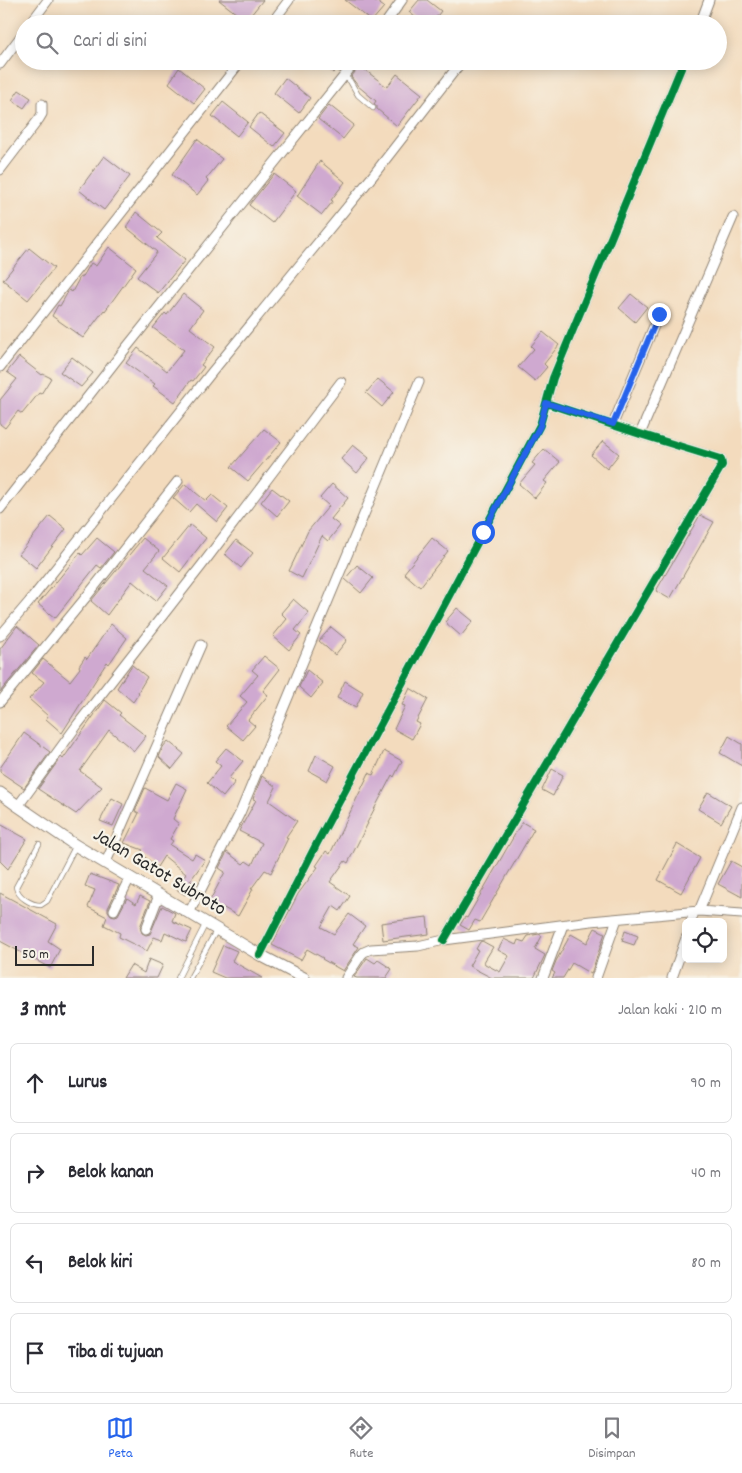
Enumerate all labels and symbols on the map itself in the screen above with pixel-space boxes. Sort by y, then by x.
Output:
route end [648,303,671,326]
route start [472,521,495,544]
street label: Jalan Gatot Subroto [87,822,231,924]
scale bar [15,943,94,966]

